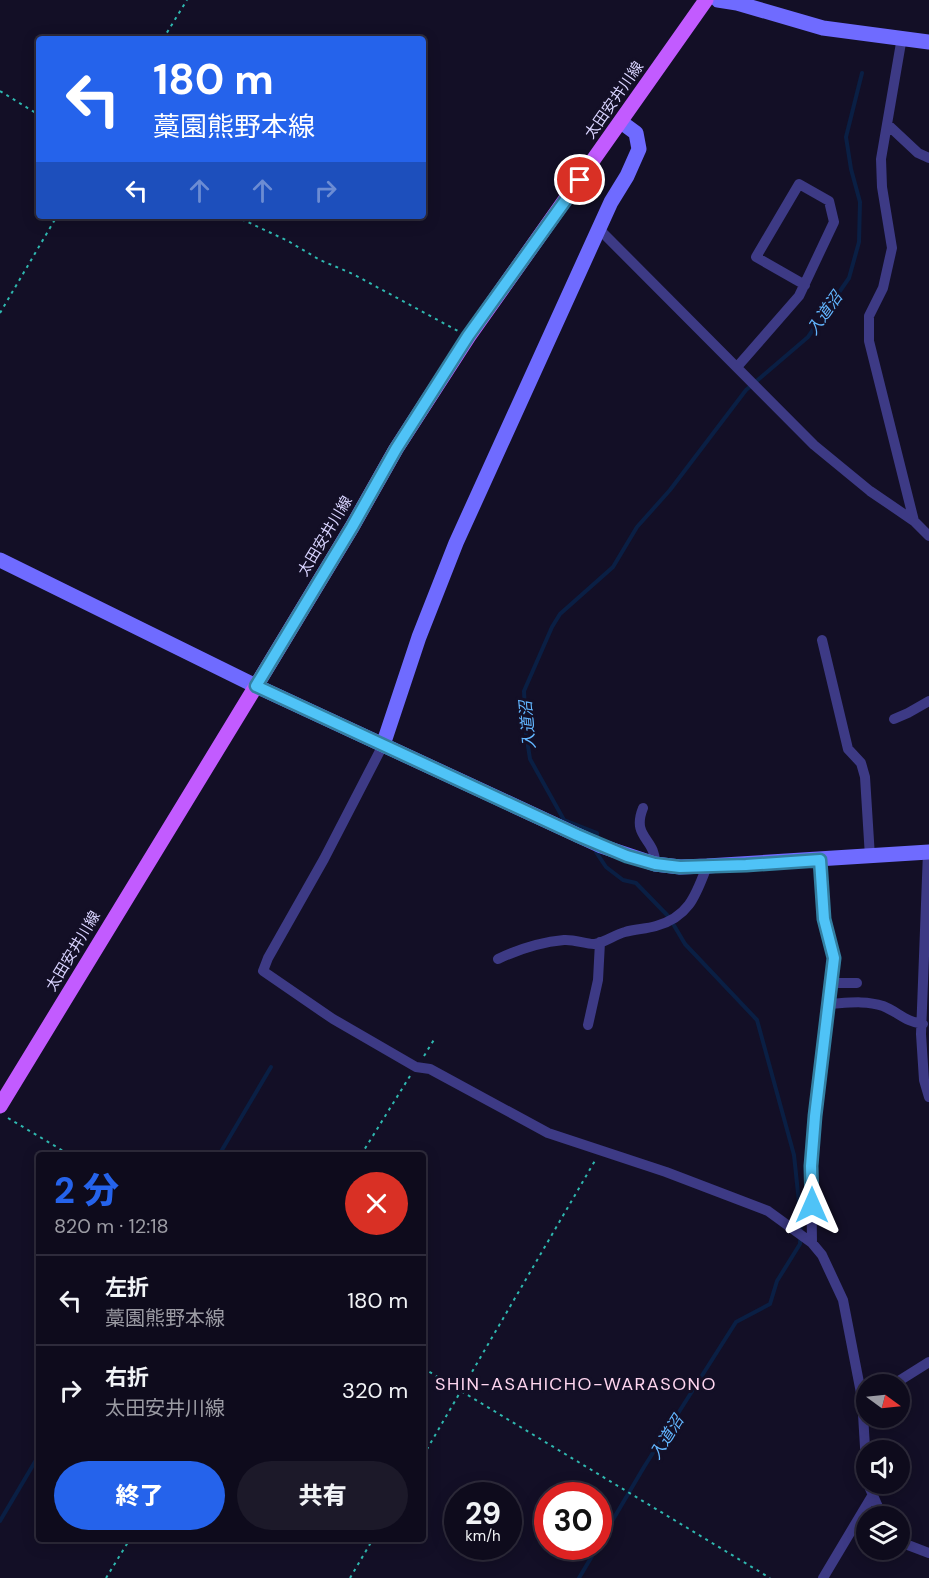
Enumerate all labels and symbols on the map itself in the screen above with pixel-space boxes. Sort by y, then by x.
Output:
street label: 太田安井川線 [580,57,648,143]
pin [554,154,605,205]
water label: 入道沼 [802,286,848,339]
street label: 太田安井川線 [293,492,357,580]
water label: 入道沼 [515,698,540,750]
street label: 太田安井川線 [41,907,105,995]
position arrow [780,1173,844,1237]
district label: SHIN-ASAHICHO-WARASONO [435,1372,717,1396]
north arrow [856,1374,910,1428]
water label: 入道沼 [645,1410,689,1463]
speed limit sign: 30 [534,1482,612,1560]

